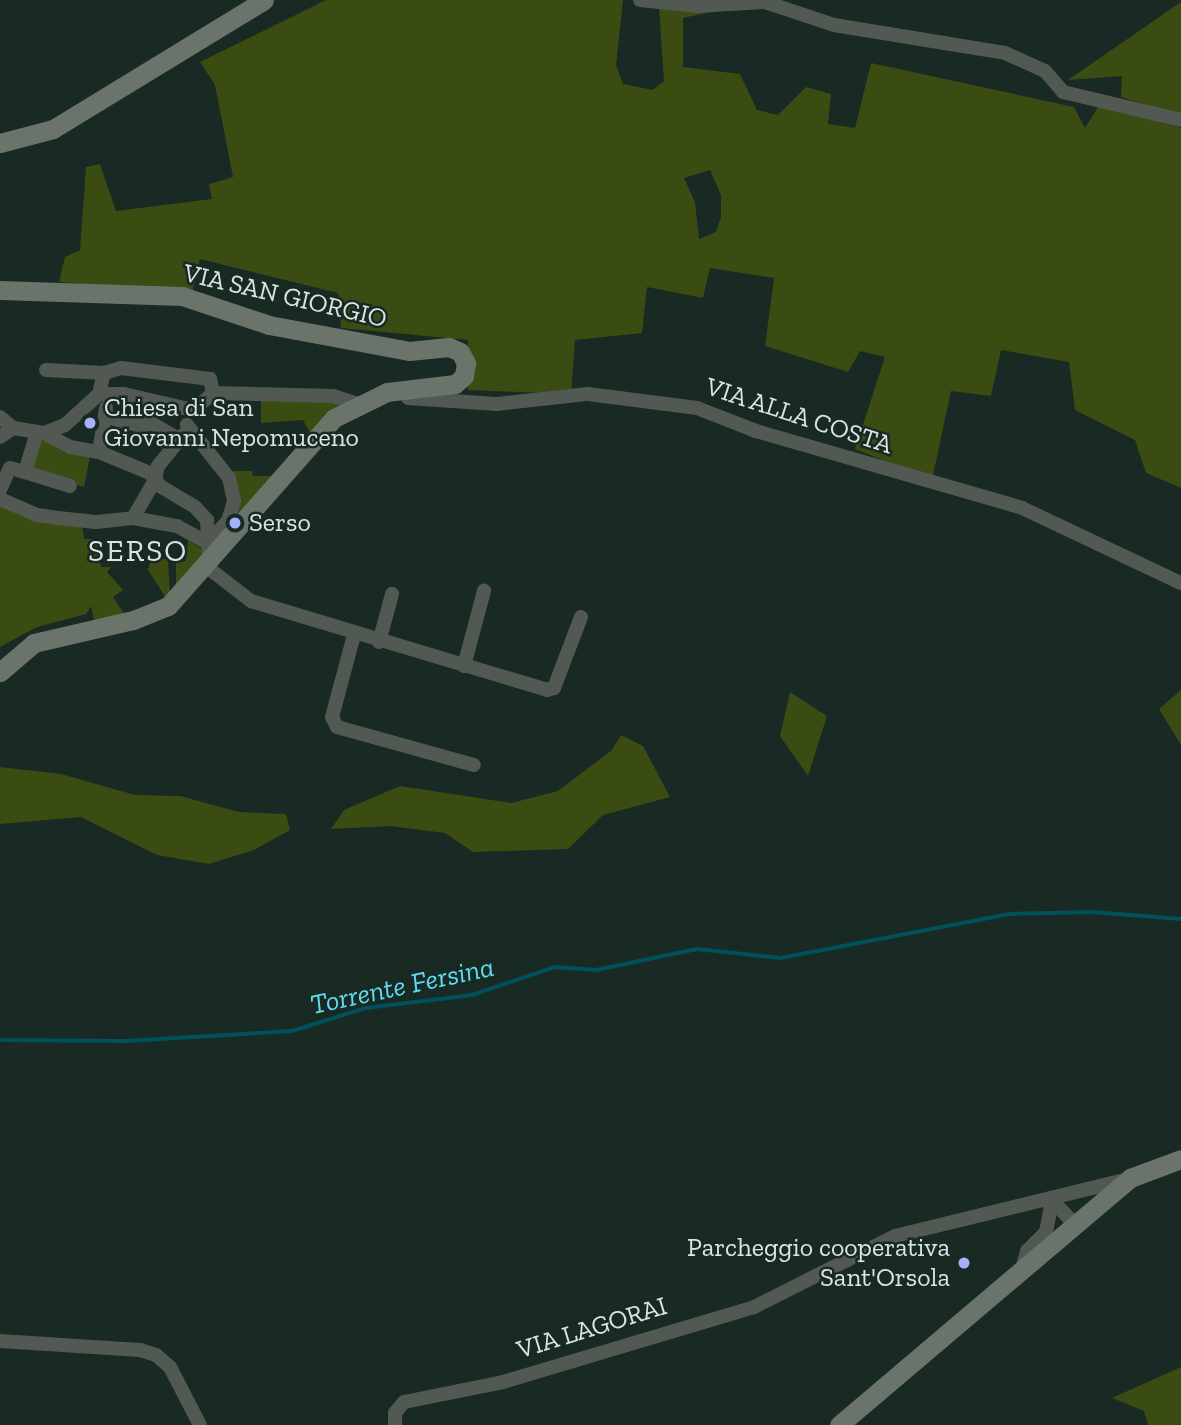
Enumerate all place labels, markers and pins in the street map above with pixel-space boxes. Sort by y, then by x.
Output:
place label: Chiesa di San Giovanni Nepomuceno [104,392,359,453]
marker: Chiesa di San Giovanni Nepomuceno [82,415,98,431]
place label: Serso [249,507,311,539]
marker: Serso [227,515,243,531]
place label: Parcheggio cooperativa Sant'Orsola [687,1232,950,1294]
marker: Parcheggio cooperativa Sant'Orsola [956,1255,972,1271]

